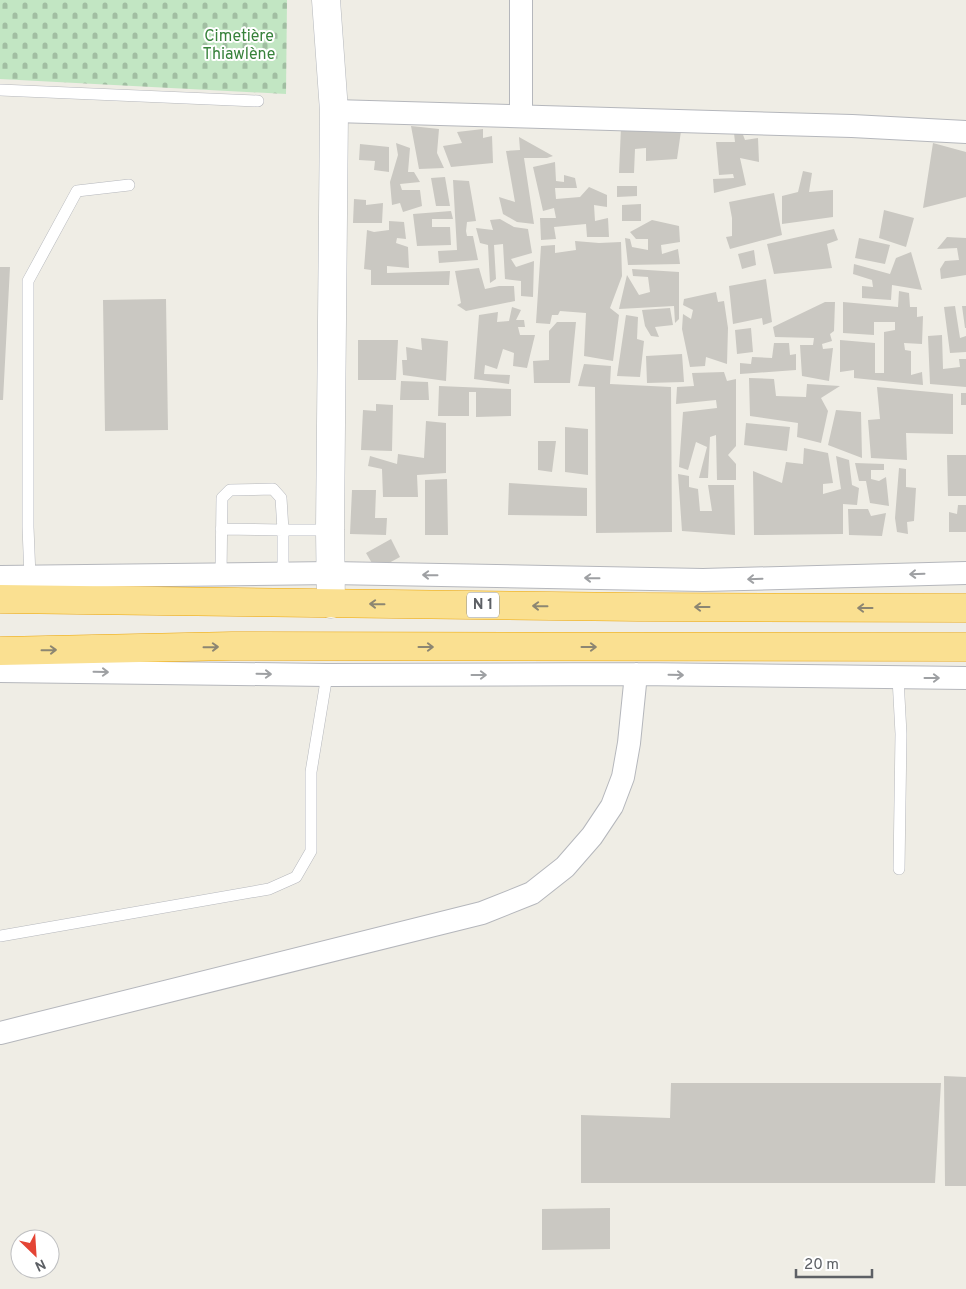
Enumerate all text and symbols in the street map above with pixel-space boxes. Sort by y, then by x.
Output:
park label: Cimetière Thiawlène [203,27,275,65]
one-way arrow [910,569,926,579]
one-way arrow [422,570,438,580]
one-way arrow [585,573,601,583]
one-way arrow [747,574,763,583]
road number: N 1 [467,592,499,618]
one-way arrow [370,599,386,609]
one-way arrow [532,601,548,611]
one-way arrow [695,602,711,612]
one-way arrow [857,603,873,612]
one-way arrow [202,642,219,652]
one-way arrow [418,642,434,652]
one-way arrow [580,642,596,652]
one-way arrow [40,645,56,655]
one-way arrow [92,667,109,677]
one-way arrow [255,669,271,679]
one-way arrow [470,670,486,680]
one-way arrow [668,670,684,680]
one-way arrow [924,673,940,683]
north arrow [10,1229,60,1279]
scale bar [796,1246,872,1278]
text: N [32,1255,48,1274]
text: 20 m [804,1256,839,1275]

